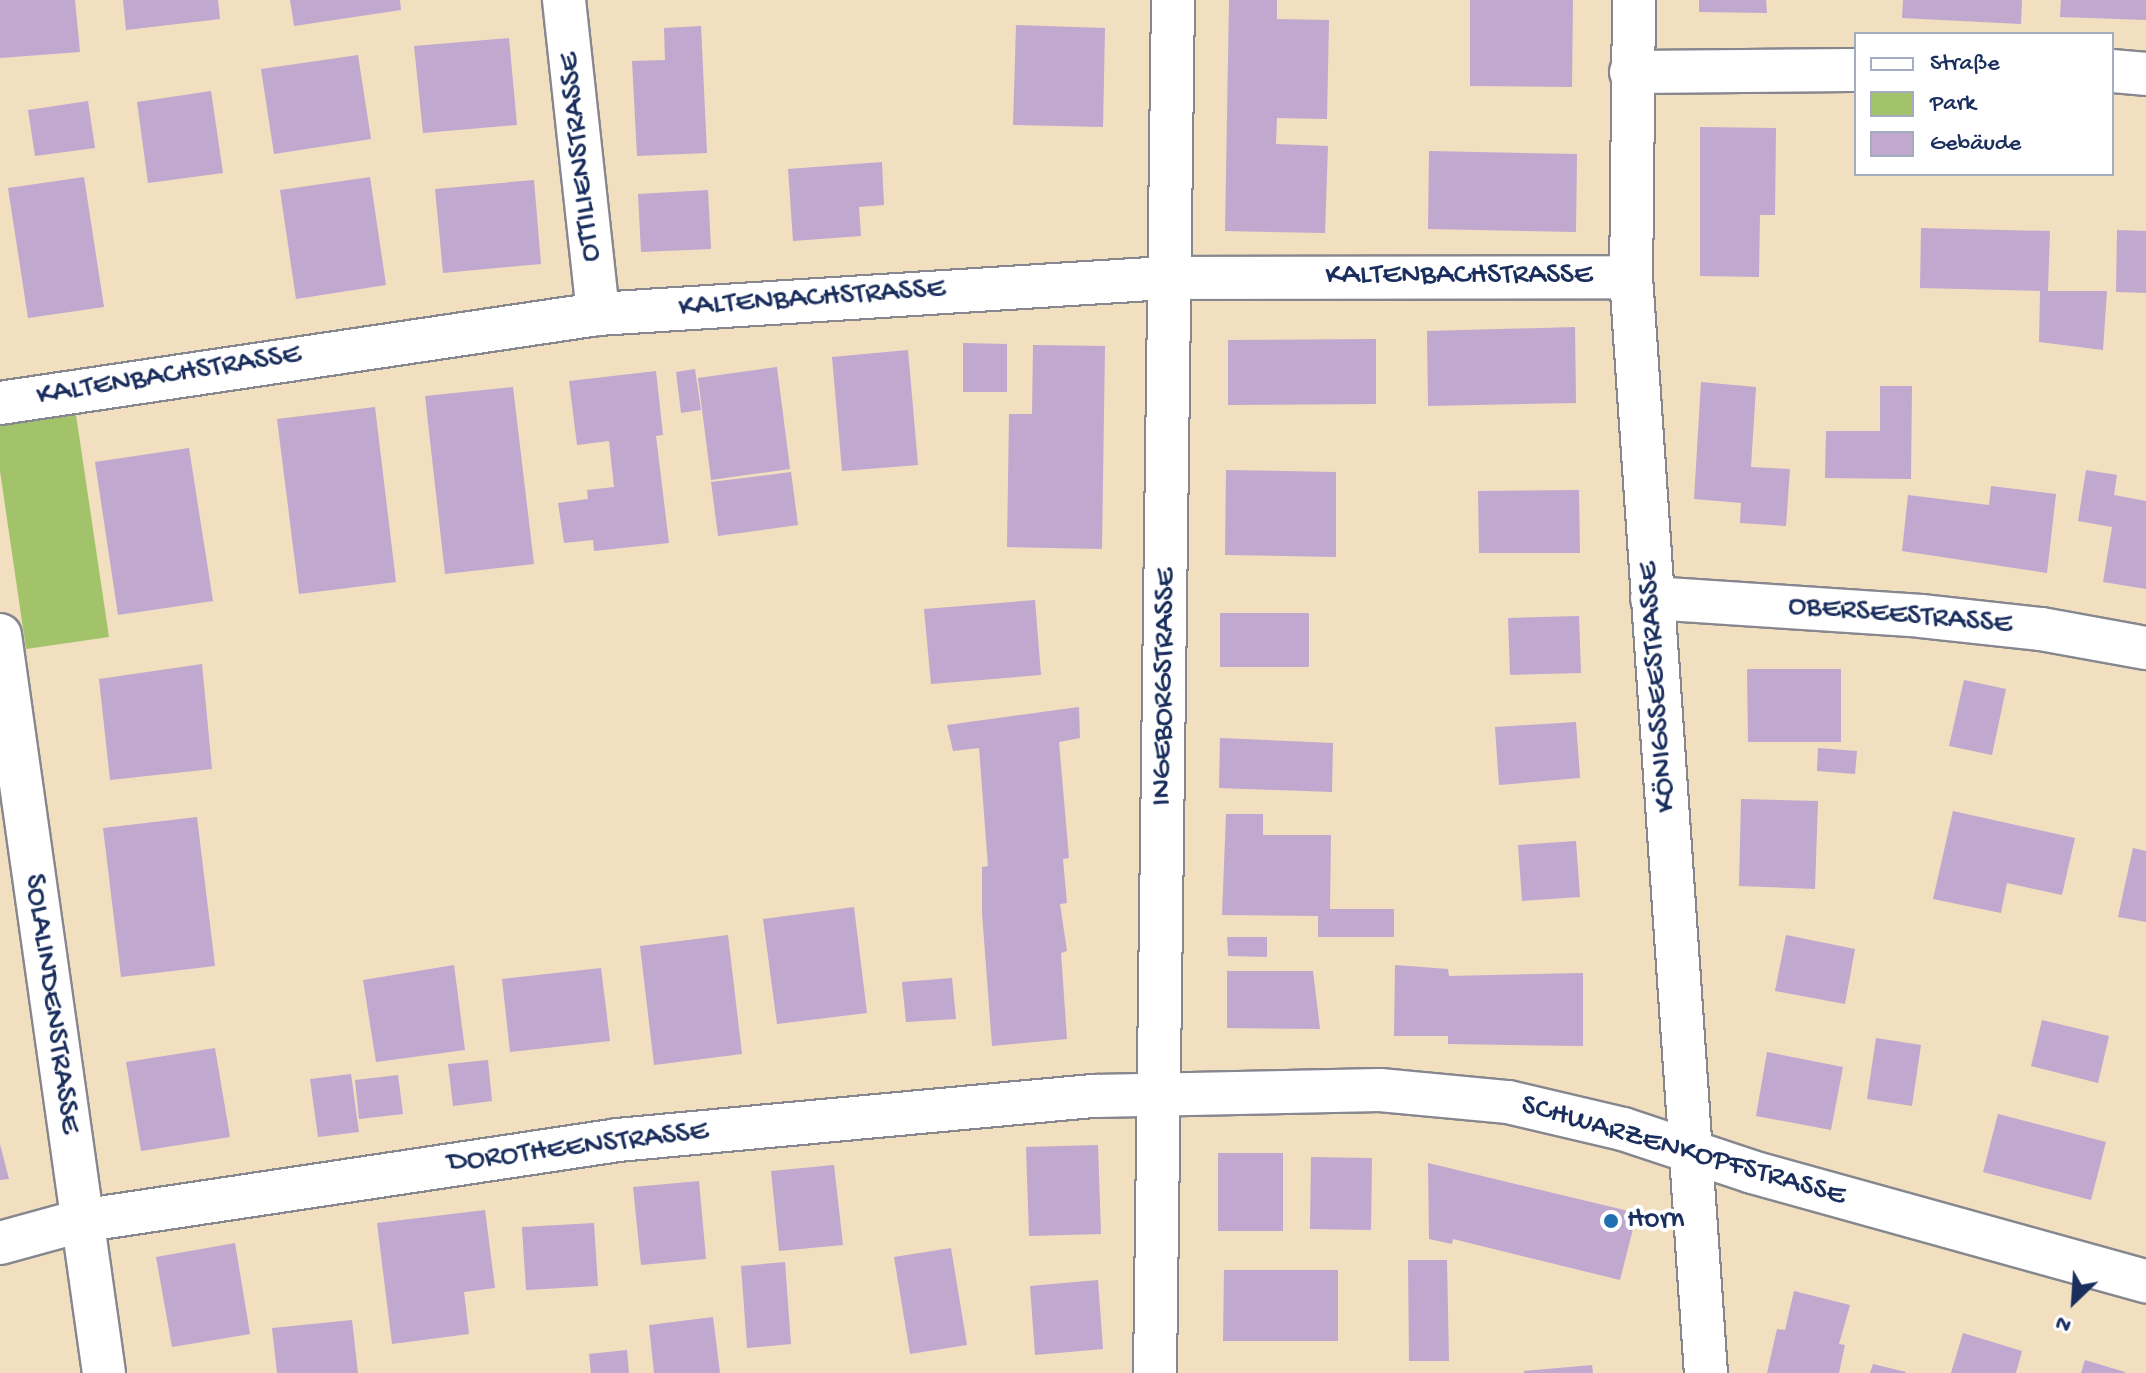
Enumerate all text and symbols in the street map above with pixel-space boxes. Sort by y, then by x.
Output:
legend [1854,32,2114,176]
text: Straße [1930,50,2000,79]
street label: OTTILIENSTRASSE [553,51,611,263]
text: Park [1930,90,1976,119]
text: Gebäude [1930,130,2021,159]
street label: KALTENBACHSTRASSE [1326,259,1592,295]
street label: KALTENBACHSTRASSE [678,273,946,327]
street label: KALTENBACHSTRASSE [34,338,304,416]
street label: KÖNIGSSEESTRASSE [1632,561,1686,813]
street label: INGEBORGSTRASSE [1146,568,1186,806]
street label: OBERSEESTRASSE [1787,589,2013,645]
street label: SOLALINDENSTRASSE [14,872,86,1136]
street label: SCHWARZENKOPFSTRASSE [1517,1088,1849,1216]
street label: DOROTHEENSTRASSE [446,1115,710,1183]
place label: Horn [1627,1203,1685,1239]
marker: Horn [1602,1212,1620,1230]
north arrow [2034,1261,2114,1341]
text: N [2052,1308,2076,1338]

